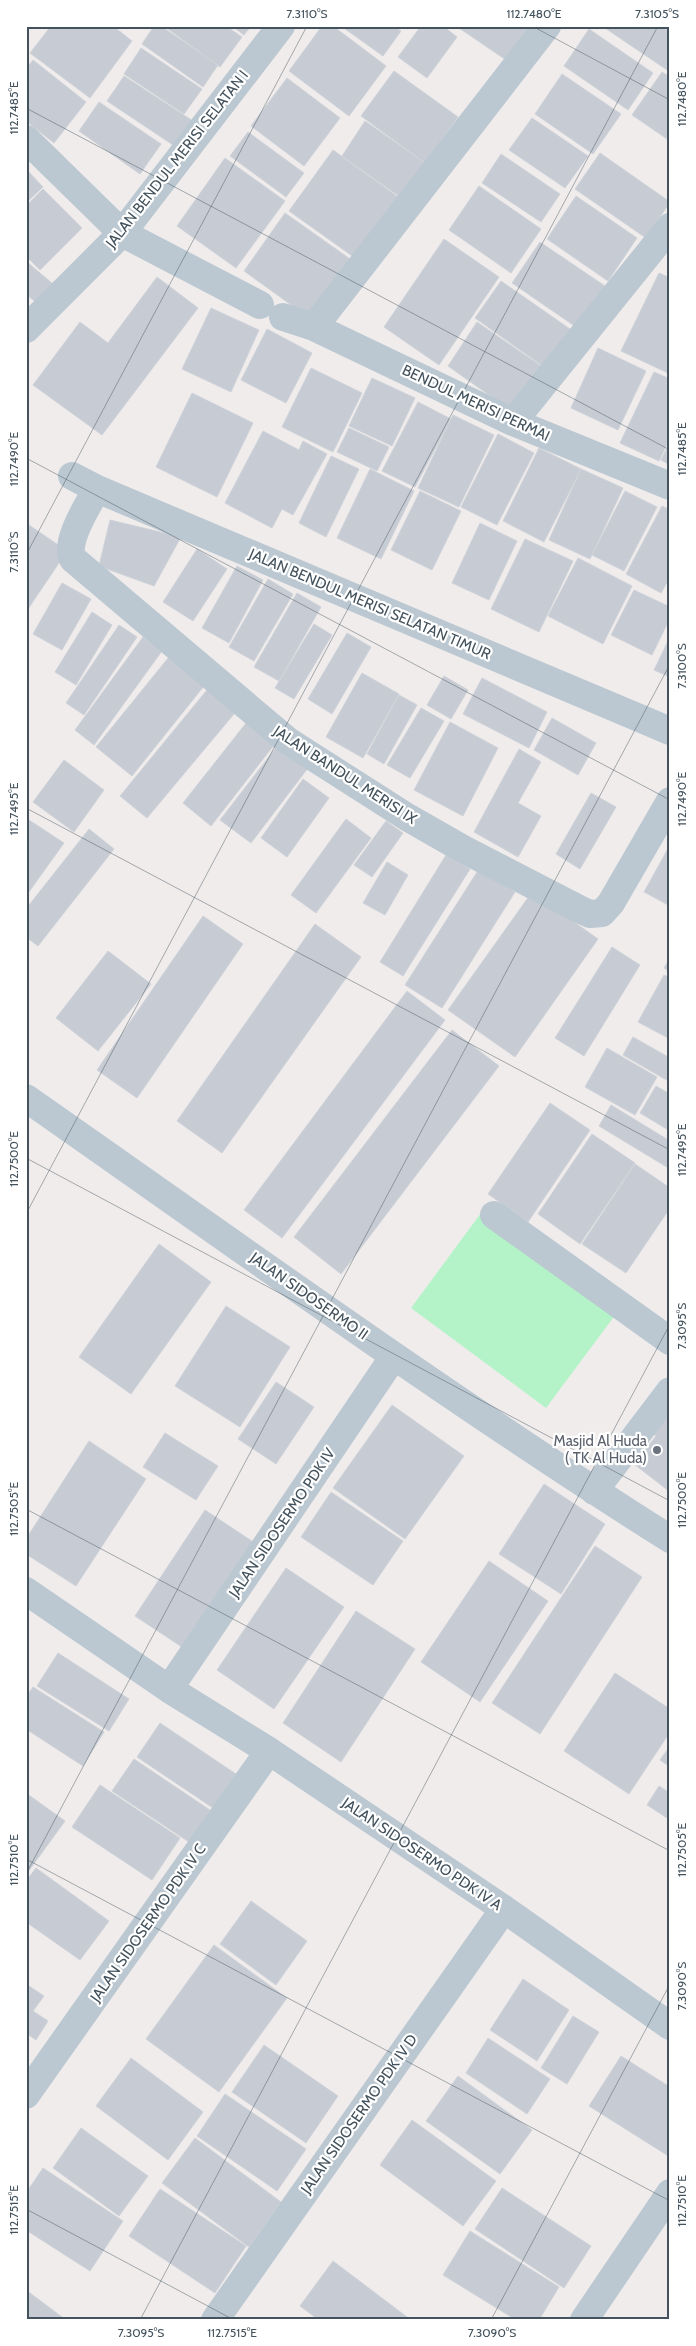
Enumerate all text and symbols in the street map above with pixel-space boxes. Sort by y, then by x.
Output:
text: 7.3110°S [286,6,328,21]
text: 112.7480°E [507,6,562,21]
text: 7.3105°S [635,6,679,21]
street label: JALAN BENDUL MERISI SELATAN I [101,67,252,252]
text: 112.7480°E [674,71,689,126]
text: 112.7485°E [6,81,21,135]
street label: BENDUL MERISI PERMAI [399,361,553,445]
text: 112.7485°E [674,422,689,476]
text: 112.7490°E [6,431,21,486]
text: 7.3110°S [6,531,21,573]
street label: JALAN BENDUL MERISI SELATAN TIMUR [246,544,493,663]
text: 7.3100°S [674,643,689,689]
street label: JALAN BANDUL MERISI IX [269,721,420,828]
text: 112.7490°E [674,771,689,826]
text: 112.7495°E [6,782,21,835]
text: 112.7495°E [674,1123,689,1176]
text: 112.7500°E [6,1131,21,1187]
street label: JALAN SIDOSERMO II [246,1248,371,1343]
text: 7.3095°S [674,1303,689,1349]
place label: Masjid Al Huda ( TK Al Huda) [554,1432,648,1467]
street label: JALAN SIDOSERMO PDK IV [225,1444,339,1602]
marker: Masjid Al Huda ( TK Al Huda) [651,1444,663,1456]
text: 112.7500°E [674,1472,689,1528]
text: 112.7505°E [6,1482,21,1536]
street label: JALAN SIDOSERMO PDK IV A [338,1793,506,1915]
text: 112.7505°E [674,1823,689,1877]
text: 112.7510°E [6,1834,21,1886]
street label: JALAN SIDOSERMO PDK IV C [86,1840,210,2006]
text: 7.3090°S [674,1962,689,2010]
street label: JALAN SIDOSERMO PDK IV D [296,2031,421,2198]
text: 112.7510°E [674,2175,689,2227]
text: 112.7515°E [6,2185,21,2235]
text: 7.3095°S [118,2325,164,2340]
text: 112.7515°E [207,2325,257,2340]
text: 7.3090°S [468,2325,516,2340]

